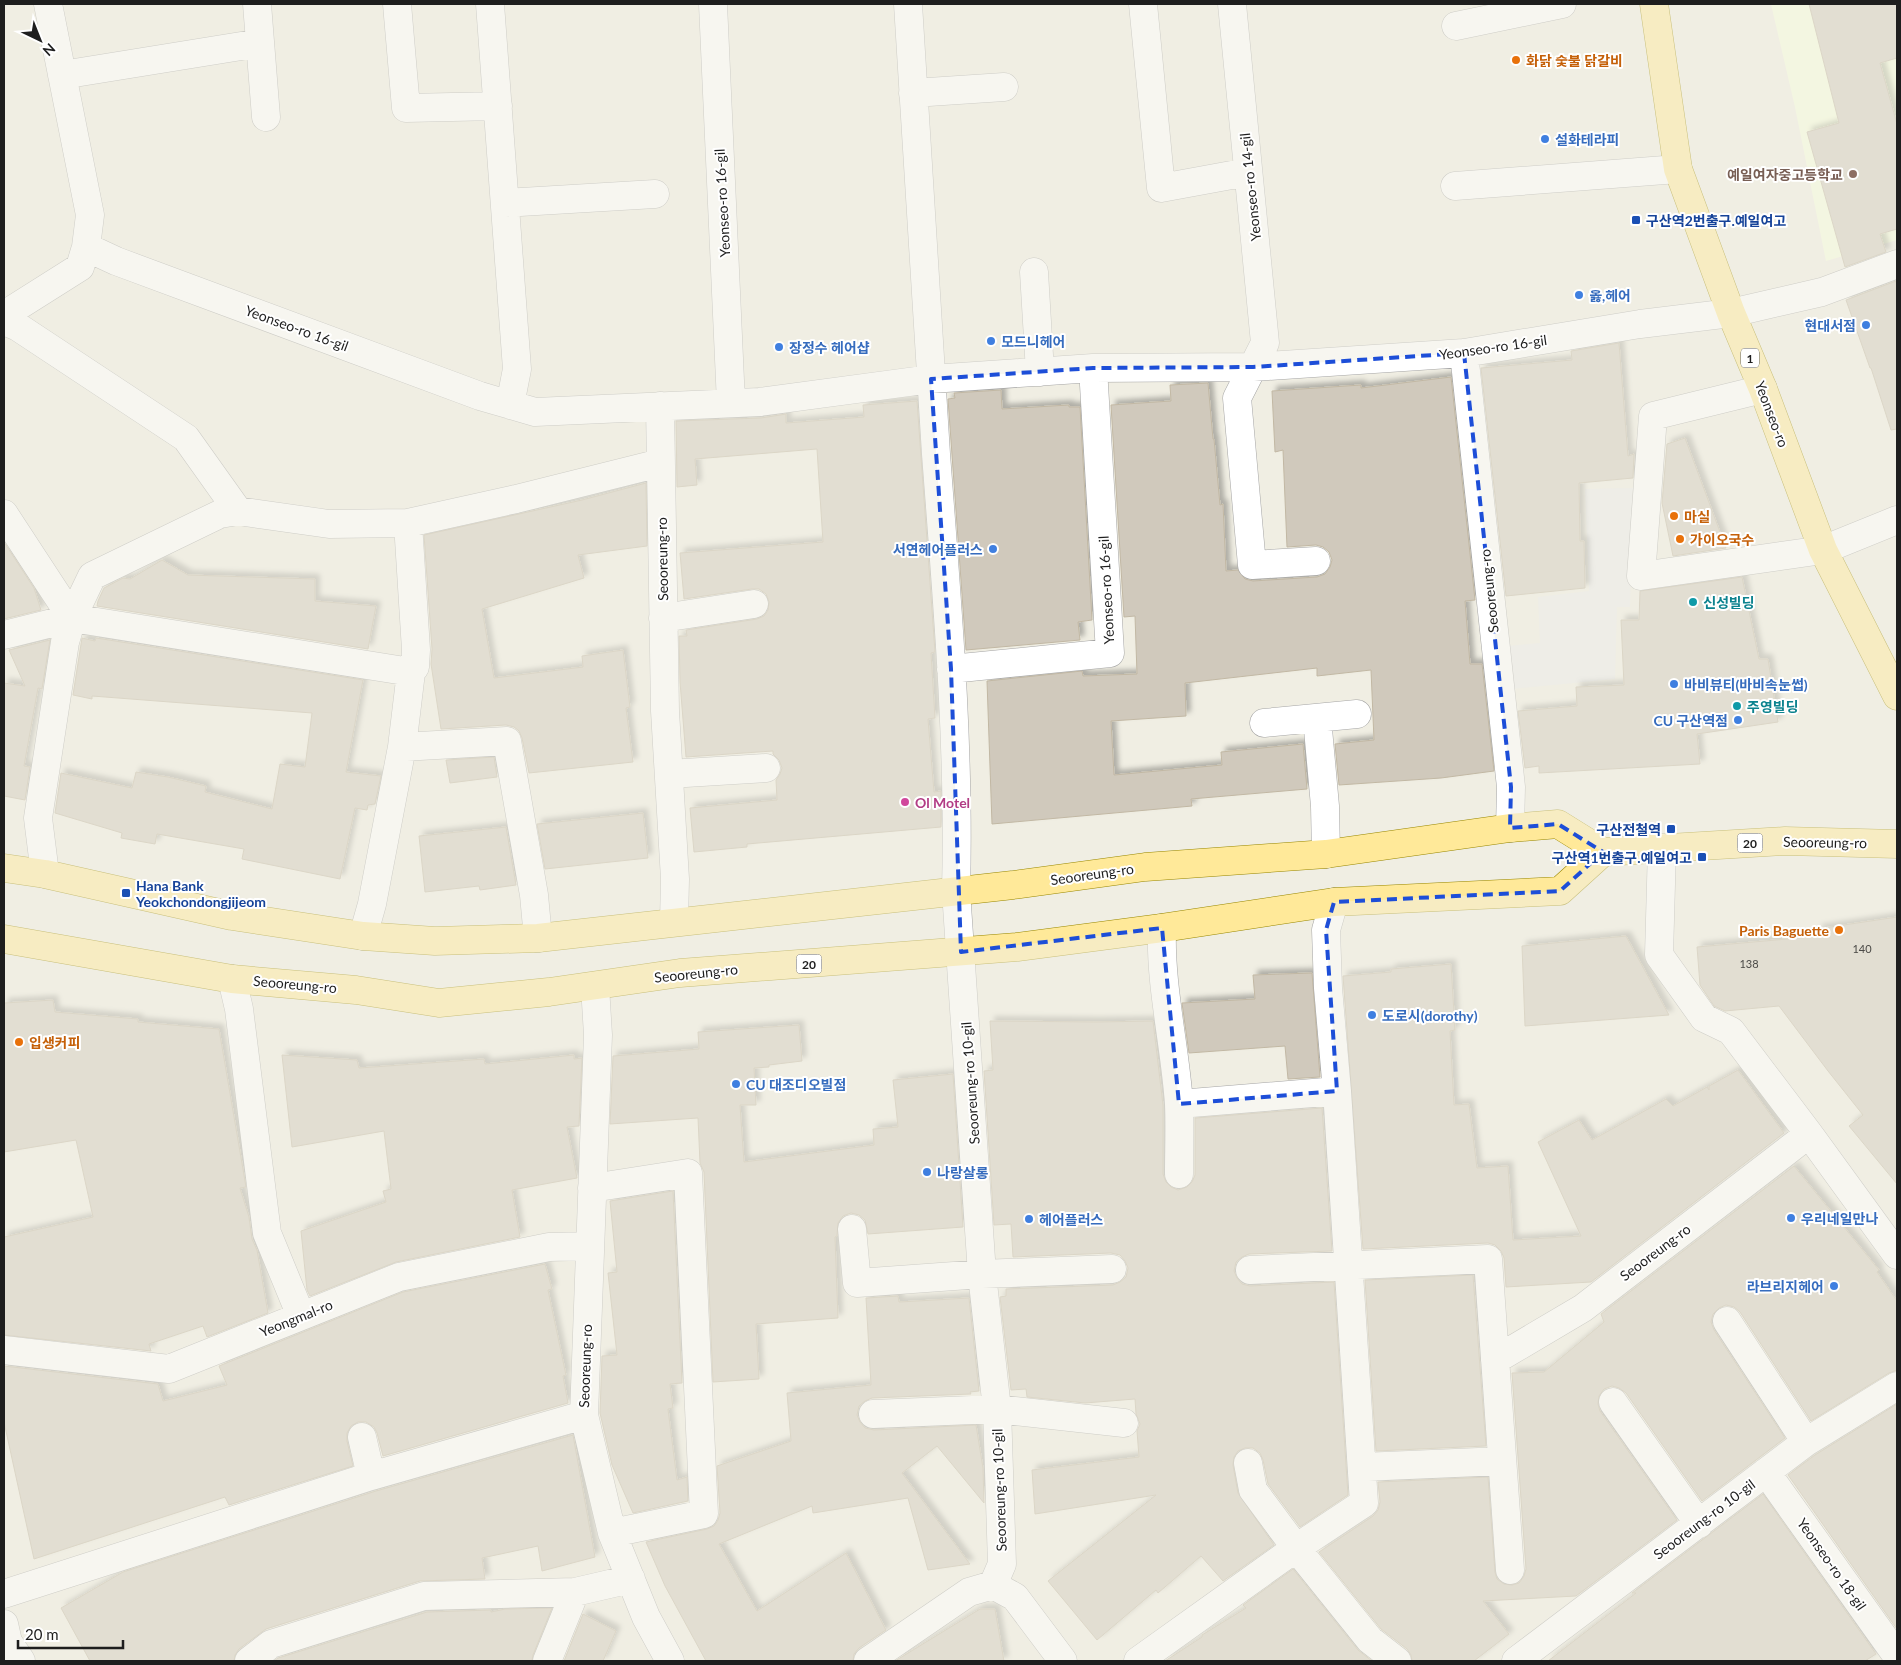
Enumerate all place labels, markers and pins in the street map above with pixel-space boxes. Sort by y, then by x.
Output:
place label: 화닭 숯불 닭갈비 [1526,52,1623,69]
marker: 화닭 숯불 닭갈비 [1510,54,1522,66]
place label: 설화테라피 [1555,131,1619,148]
marker: 설화테라피 [1539,133,1551,145]
place label: 예일여자중고등학교 [1727,166,1843,183]
marker: 예일여자중고등학교 [1847,168,1859,180]
place label: 구산역2번출구.예일여고 [1646,212,1786,229]
marker: 구산역2번출구.예일여고 [1630,214,1642,226]
place label: 옳,헤어 [1589,287,1631,304]
marker: 옳,헤어 [1573,289,1585,301]
place label: 현대서점 [1804,317,1856,334]
marker: 현대서점 [1860,319,1872,331]
place label: 모드니헤어 [1001,333,1065,350]
marker: 모드니헤어 [985,335,997,347]
place label: 장정수 헤어샵 [789,339,870,356]
marker: 장정수 헤어샵 [773,341,785,353]
place label: 마실 [1684,508,1710,525]
marker: 마실 [1668,510,1680,522]
place label: 가이오국수 [1690,531,1755,548]
marker: 가이오국수 [1674,533,1686,545]
place label: 서연헤어플러스 [893,541,983,558]
marker: 서연헤어플러스 [987,543,999,555]
place label: 신성빌딩 [1703,594,1755,611]
marker: 신성빌딩 [1687,596,1699,608]
place label: 바비뷰티(바비속눈썹) [1684,676,1808,693]
marker: 바비뷰티(바비속눈썹) [1668,678,1680,690]
place label: 주영빌딩 [1747,698,1799,715]
marker: 주영빌딩 [1731,700,1743,712]
place label: CU 구산역점 [1653,712,1728,729]
marker: CU 구산역점 [1732,714,1744,726]
place label: Ol Motel [915,794,970,811]
marker: Ol Motel [899,796,911,808]
place label: 구산전철역 [1597,821,1661,838]
marker: 구산전철역 [1665,823,1677,835]
place label: 구산역1번출구.예일여고 [1552,849,1692,866]
marker: 구산역1번출구.예일여고 [1696,851,1708,863]
place label: Hana Bank Yeokchondongjijeom [135,877,266,910]
marker: Hana Bank Yeokchondongjijeom [120,887,132,899]
place label: Paris Baguette [1739,922,1830,939]
marker: Paris Baguette [1833,924,1845,936]
place label: 도로시(dorothy) [1382,1007,1478,1024]
marker: 도로시(dorothy) [1366,1009,1378,1021]
place label: 입생커피 [29,1034,81,1051]
marker: 입생커피 [13,1036,25,1048]
place label: CU 대조디오빌점 [746,1076,846,1093]
marker: CU 대조디오빌점 [730,1078,742,1090]
place label: 나랑살롱 [937,1164,989,1181]
marker: 나랑살롱 [921,1166,933,1178]
place label: 우리네일만나 [1801,1210,1878,1227]
place label: 헤어플러스 [1039,1211,1104,1228]
marker: 우리네일만나 [1785,1212,1797,1224]
marker: 헤어플러스 [1023,1213,1035,1225]
place label: 라브리지헤어 [1747,1278,1824,1295]
marker: 라브리지헤어 [1828,1280,1840,1292]

